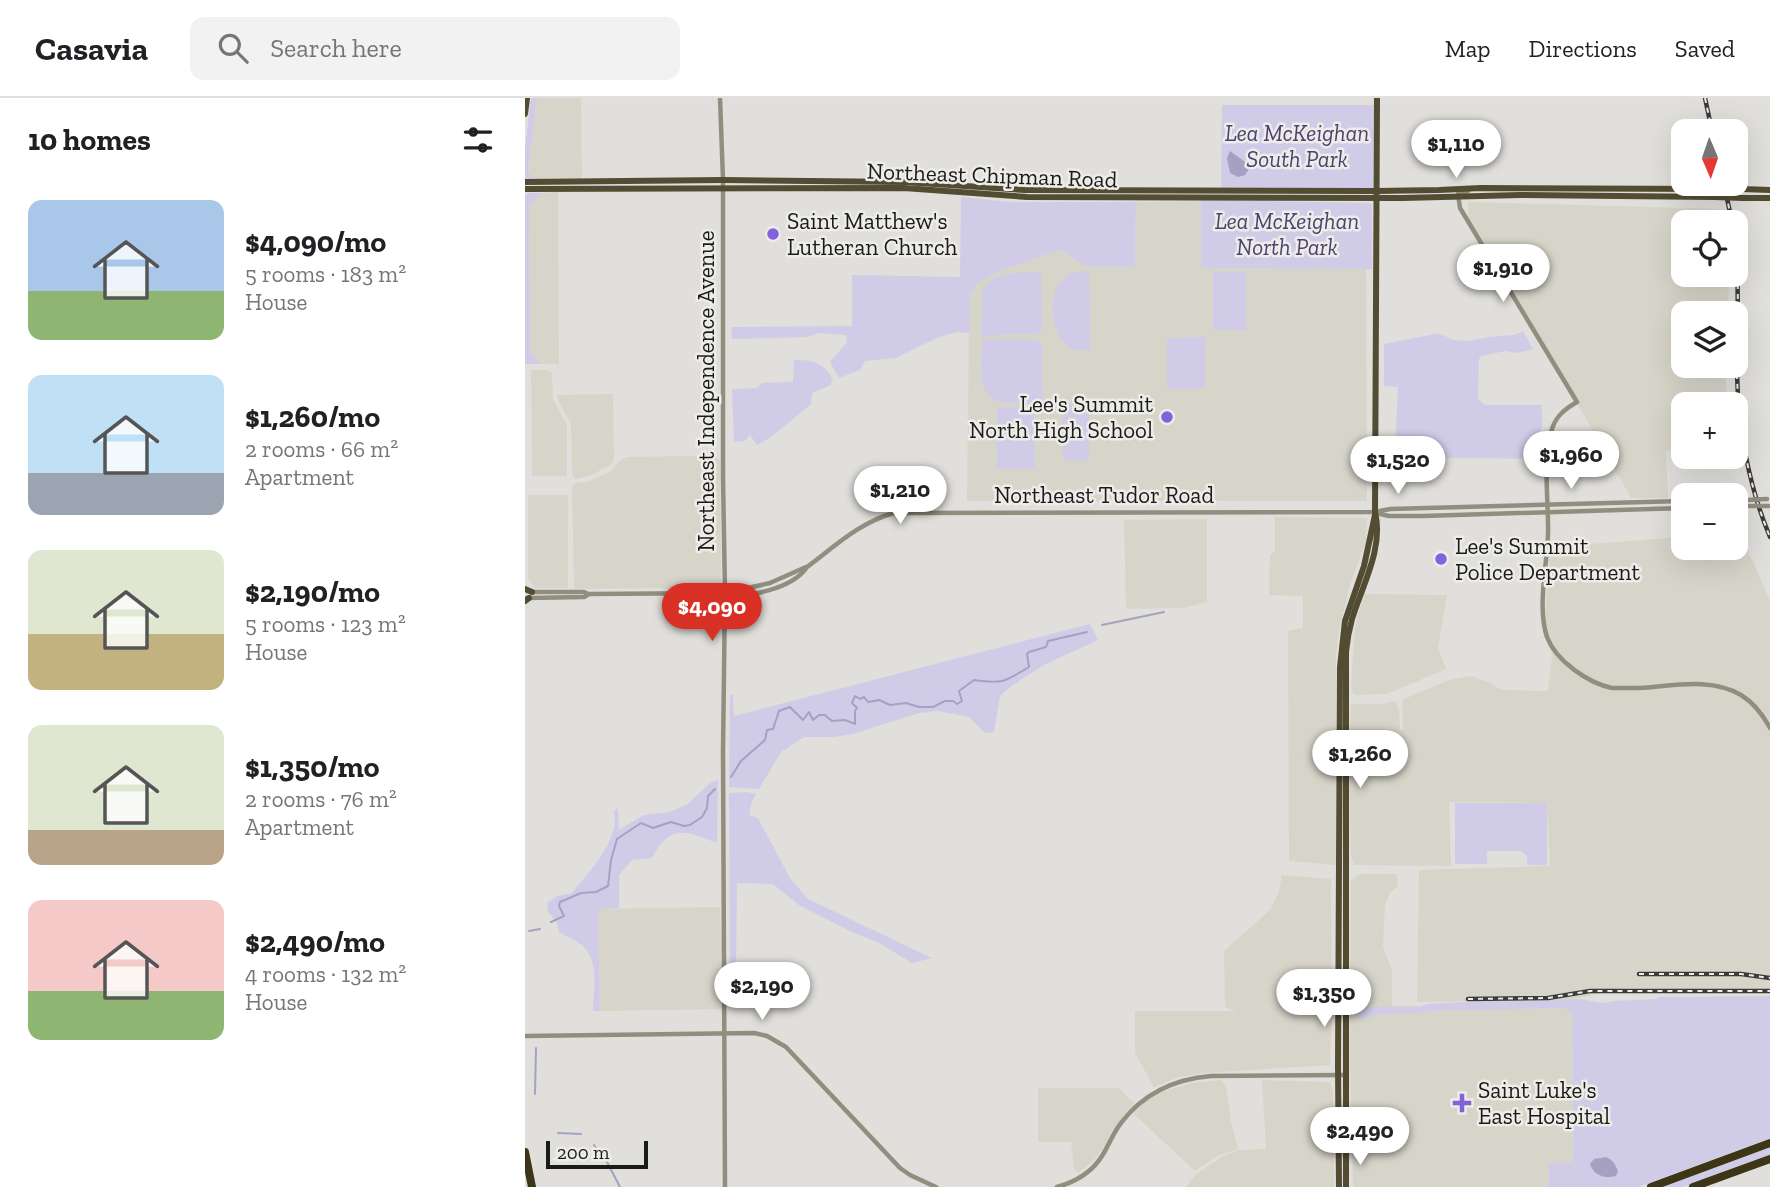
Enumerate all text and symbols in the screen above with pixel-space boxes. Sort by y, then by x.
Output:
search box [190,17,680,80]
text: Casavia [35,29,148,68]
icon: search [214,29,252,67]
text: Search here [270,32,402,64]
text: Map [1445,34,1491,63]
text: Directions [1529,34,1637,63]
text: Saved [1675,34,1735,63]
park label: Lea McKeighan South Park [1225,119,1369,173]
north arrow [1671,119,1748,196]
map controls [1671,119,1748,560]
pin: $1,110 [1399,120,1513,180]
icon: filters [459,121,497,159]
text: 10 homes [28,122,151,158]
text: $1,110 [1427,129,1485,157]
street label: Northeast Chipman Road [866,157,1118,193]
place label: Saint Matthew's Lutheran Church [787,207,958,261]
park label: Lea McKeighan North Park [1215,207,1359,261]
button: locate [1671,210,1748,287]
text: $4,090/mo [245,224,386,260]
marker: Saint Matthew's Lutheran Church [765,226,781,242]
icon: home [84,228,168,312]
street label: Northeast Independence Avenue [692,230,720,552]
pin: $1,910 [1446,244,1560,304]
text: $1,910 [1473,253,1533,281]
text: 5 rooms · 183 m² [245,260,406,288]
text: House [245,288,307,316]
button: layers [1671,301,1748,378]
place label: Lee's Summit North High School [969,390,1153,444]
button: + [1671,392,1748,469]
text: $1,260/mo [245,399,380,435]
icon: home [84,403,168,487]
marker: Lee's Summit North High School [1159,409,1175,425]
pin: $1,960 [1514,432,1628,491]
text: 2 rooms · 66 m² [245,435,398,463]
pin: $1,520 [1341,436,1455,496]
text: $1,960 [1539,440,1603,468]
text: $1,520 [1366,445,1430,473]
text: Apartment [245,463,354,491]
pin: $1,210 [843,466,957,526]
text: $1,210 [870,475,930,503]
street label: Northeast Tudor Road [994,481,1214,509]
button: − [1671,483,1748,560]
place label: Lee's Summit Police Department [1455,532,1641,586]
marker: Lee's Summit Police Department [1433,551,1449,567]
text: $2,190/mo [245,574,380,610]
icon: home [84,578,168,662]
pin: $4,090 [655,584,769,643]
text: $4,090 [678,592,746,620]
text: 5 rooms · 123 m² [245,610,406,638]
text: House [245,638,307,666]
pin: $1,260 [1303,730,1417,790]
text: $1,260 [1328,739,1392,767]
text: $1,350/mo [245,749,380,785]
icon: home [84,753,168,837]
text: 2 rooms · 76 m² [245,785,397,813]
text: Apartment [245,813,354,841]
text: $2,490/mo [245,924,385,960]
icon: home [84,928,168,1012]
text: 4 rooms · 132 m² [245,960,406,988]
pin: $2,190 [705,962,819,1022]
pin: $1,350 [1267,970,1381,1029]
text: $2,190 [730,971,794,999]
text: $1,350 [1292,978,1356,1006]
text: House [245,988,307,1016]
place label: Saint Luke's East Hospital [1478,1076,1610,1130]
marker: Saint Luke's East Hospital [1452,1093,1472,1113]
pin: $2,490 [1303,1108,1417,1167]
text: $2,490 [1326,1116,1394,1144]
scale bar [546,1138,647,1170]
text: 200 m [557,1141,609,1164]

